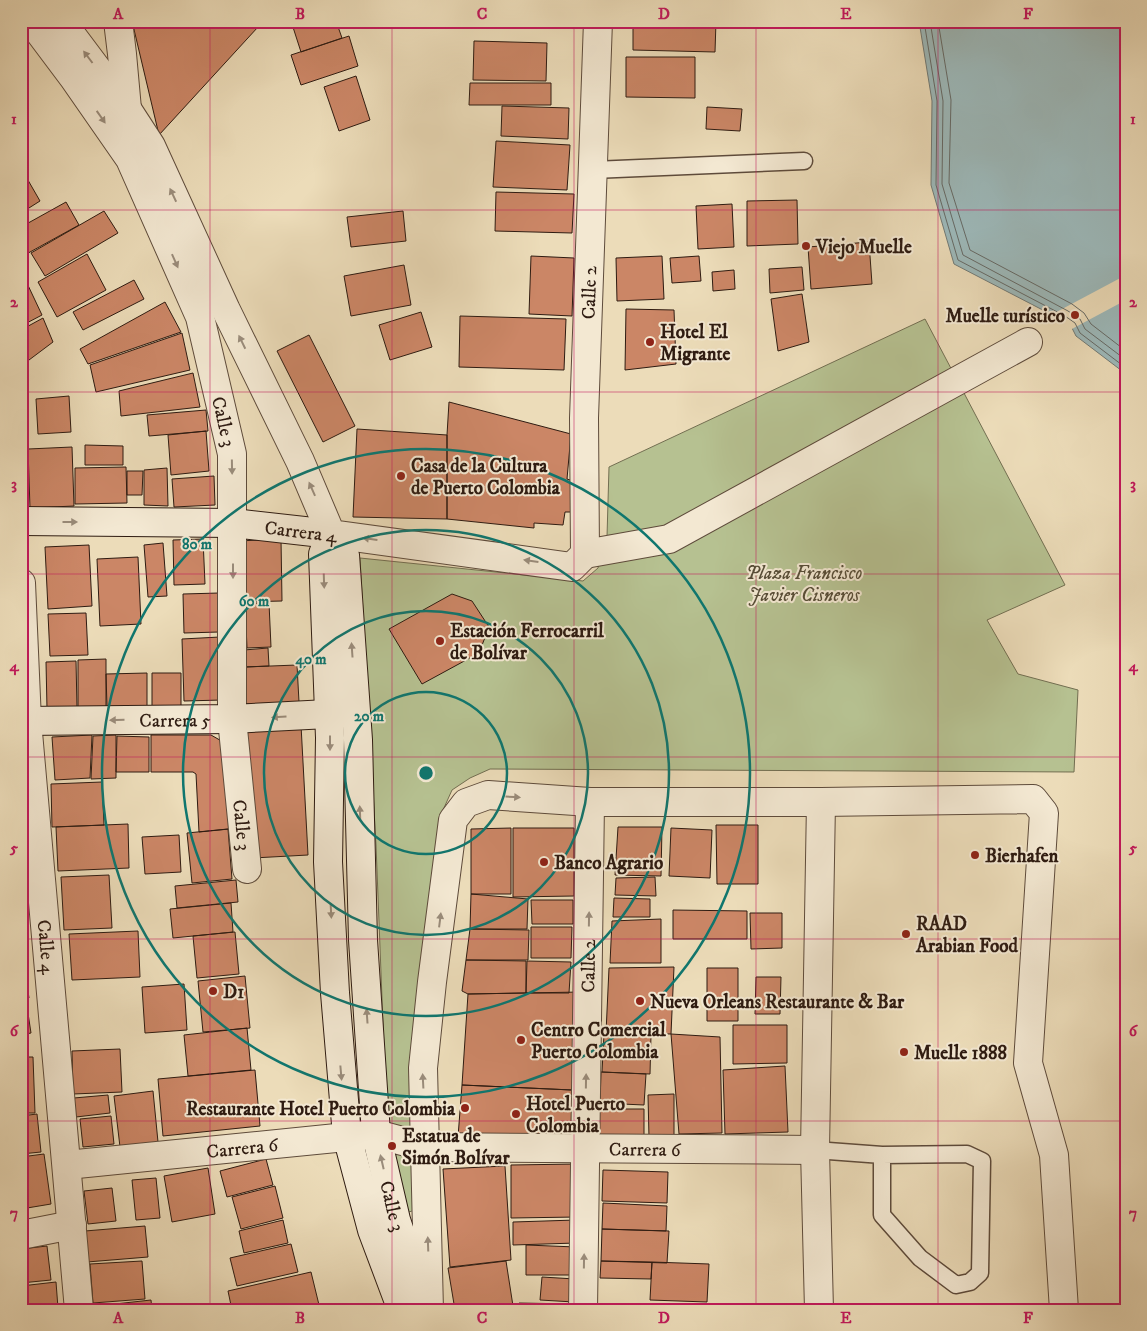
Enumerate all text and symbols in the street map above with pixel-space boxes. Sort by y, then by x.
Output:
text: A [112,4,124,24]
text: B [295,4,305,24]
text: C [477,4,487,24]
text: D [658,4,670,24]
text: E [840,4,852,24]
text: F [1023,4,1033,24]
one-way arrow [83,50,93,64]
text: 1 [11,109,17,129]
text: 1 [1130,109,1136,129]
one-way arrow [96,110,106,124]
one-way arrow [169,188,177,202]
place label: Viejo Muelle [815,236,912,260]
marker: Viejo Muelle [800,240,812,252]
one-way arrow [172,254,180,268]
street label: Calle 2 [577,265,602,320]
text: 2 [10,292,19,312]
text: 2 [1129,292,1138,312]
place label: Muelle turístico [946,305,1065,328]
marker: Muelle turístico [1069,309,1081,321]
place label: Hotel El Migrante [660,321,731,366]
one-way arrow [238,335,246,349]
marker: Hotel El Migrante [644,336,656,348]
street label: Calle 3 [206,394,240,449]
place label: Casa de la Cultura de Puerto Colombia [411,455,561,500]
one-way arrow [228,459,236,475]
marker: Casa de la Cultura de Puerto Colombia [395,470,407,482]
text: 3 [11,474,17,494]
text: 3 [1130,474,1136,494]
one-way arrow [308,482,316,496]
street label: Carrera 4 [263,517,339,548]
one-way arrow [62,518,78,526]
text: 80 m [182,535,213,554]
one-way arrow [362,535,378,543]
one-way arrow [523,557,539,565]
park label: Plaza Francisco Javier Cisneros [746,562,862,607]
one-way arrow [229,564,237,580]
one-way arrow [320,573,328,589]
text: 60 m [239,592,270,611]
place label: Estación Ferrocarril de Bolívar [450,620,604,665]
marker: Estación Ferrocarril de Bolívar [434,635,446,647]
one-way arrow [347,642,355,658]
text: 40 m [294,650,327,669]
text: 4 [8,656,19,676]
text: 4 [1127,656,1138,676]
text: 20 m [354,707,385,726]
street label: Carrera 5 [139,709,211,733]
one-way arrow [271,714,287,722]
one-way arrow [108,716,124,724]
one-way arrow [326,736,334,752]
centre of rings [417,764,435,782]
one-way arrow [505,793,521,801]
street label: Calle 3 [227,799,255,852]
one-way arrow [356,804,364,820]
text: 5 [9,838,18,858]
text: 5 [1128,838,1137,858]
place label: Bierhafen [985,845,1060,868]
marker: Bierhafen [969,849,981,861]
place label: Banco Agrario [554,852,663,875]
marker: Banco Agrario [538,856,550,868]
one-way arrow [327,903,335,919]
one-way arrow [585,910,593,926]
one-way arrow [436,911,444,927]
place label: RAAD Arabian Food [915,913,1019,958]
street label: Calle 4 [32,919,59,977]
marker: RAAD Arabian Food [900,928,912,940]
street label: Calle 2 [577,939,601,993]
place label: D1 [223,981,244,1004]
marker: D1 [207,985,219,997]
place label: Nueva Orleans Restaurante & Bar [650,991,905,1014]
marker: Nueva Orleans Restaurante & Bar [634,995,646,1007]
one-way arrow [362,1007,370,1023]
place label: Centro Comercial Puerto Colombia [531,1019,666,1064]
text: 6 [10,1021,20,1041]
text: 6 [1129,1021,1139,1041]
marker: Centro Comercial Puerto Colombia [515,1034,527,1046]
place label: Muelle 1888 [914,1042,1007,1065]
marker: Muelle 1888 [898,1046,910,1058]
one-way arrow [338,1065,346,1081]
one-way arrow [419,1073,427,1089]
one-way arrow [583,1073,591,1089]
place label: Hotel Puerto Colombia [526,1093,625,1138]
place label: Restaurante Hotel Puerto Colombia [186,1098,456,1121]
marker: Restaurante Hotel Puerto Colombia [459,1102,471,1114]
marker: Hotel Puerto Colombia [510,1108,522,1120]
place label: Estatua de Simón Bolívar [402,1125,511,1170]
street label: Carrera 6 [205,1134,280,1164]
street label: Carrera 6 [609,1138,682,1162]
marker: Estatua de Simón Bolívar [386,1140,398,1152]
one-way arrow [378,1155,386,1170]
street label: Calle 3 [374,1179,409,1235]
text: 7 [10,1203,18,1223]
text: 7 [1129,1203,1137,1223]
one-way arrow [423,1235,431,1251]
one-way arrow [580,1253,588,1269]
text: A [112,1308,124,1328]
text: B [295,1308,305,1328]
text: C [477,1308,487,1328]
text: D [658,1308,670,1328]
text: E [840,1308,852,1328]
text: F [1023,1308,1033,1328]

